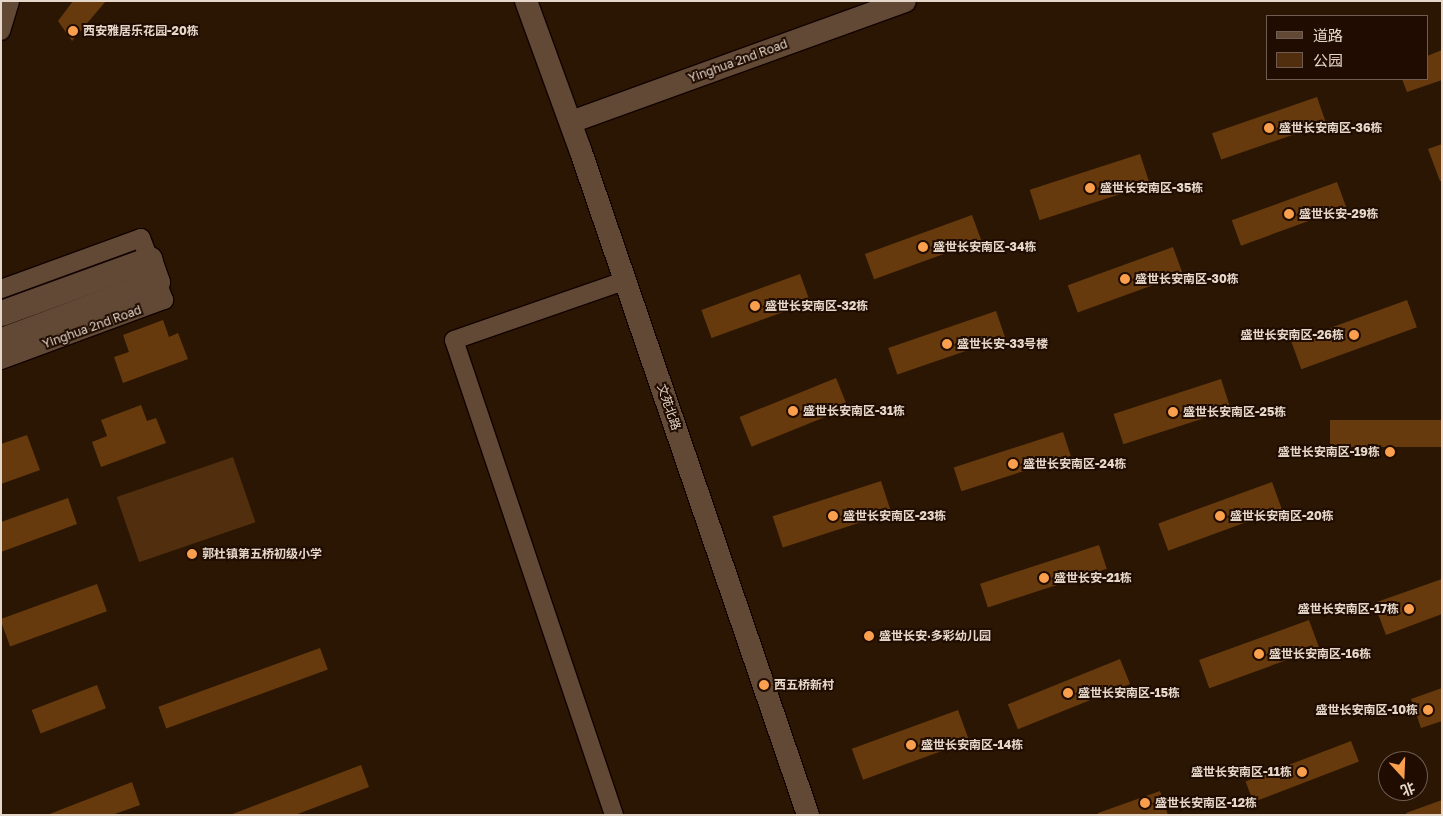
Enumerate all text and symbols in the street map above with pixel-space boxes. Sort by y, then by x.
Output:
legend [1266,15,1428,80]
place label: 西安雅居乐花园-20栋 [83,24,199,38]
marker: 西安雅居乐花园-20栋 [67,25,79,37]
text: 道路 [1313,26,1343,44]
street label: Yinghua 2nd Road [687,36,789,86]
text: 公园 [1313,51,1343,69]
place label: 盛世长安南区-36栋 [1279,121,1382,135]
marker: 盛世长安南区-36栋 [1263,122,1275,134]
place label: 盛世长安南区-35栋 [1100,181,1203,195]
marker: 盛世长安南区-35栋 [1084,182,1096,194]
place label: 盛世长安-29栋 [1299,207,1378,221]
marker: 盛世长安-29栋 [1283,208,1295,220]
place label: 盛世长安南区-34栋 [933,240,1036,254]
marker: 盛世长安南区-34栋 [917,241,929,253]
place label: 盛世长安南区-30栋 [1135,272,1239,286]
marker: 盛世长安南区-30栋 [1119,273,1131,285]
place label: 盛世长安南区-32栋 [765,299,868,313]
marker: 盛世长安南区-32栋 [749,300,761,312]
street label: Yinghua 2nd Road [41,302,143,352]
place label: 盛世长安南区-26栋 [1241,328,1344,342]
marker: 盛世长安南区-26栋 [1348,329,1360,341]
place label: 盛世长安-33号楼 [957,337,1048,351]
marker: 盛世长安-33号楼 [941,338,953,350]
street label: 文苑北路 [654,382,684,432]
place label: 盛世长安南区-31栋 [803,404,905,418]
marker: 盛世长安南区-31栋 [787,405,799,417]
place label: 盛世长安南区-25栋 [1183,405,1286,419]
marker: 盛世长安南区-25栋 [1167,406,1179,418]
place label: 盛世长安南区-19栋 [1278,445,1380,459]
marker: 盛世长安南区-19栋 [1384,446,1396,458]
place label: 盛世长安南区-24栋 [1023,457,1126,471]
marker: 盛世长安南区-24栋 [1007,458,1019,470]
place label: 盛世长安南区-23栋 [843,509,946,523]
place label: 盛世长安南区-20栋 [1230,509,1334,523]
marker: 盛世长安南区-23栋 [827,510,839,522]
marker: 盛世长安南区-20栋 [1214,510,1226,522]
place label: 郭杜镇第五桥初级小学 [202,547,322,561]
marker: 郭杜镇第五桥初级小学 [186,548,198,560]
place label: 盛世长安-21栋 [1054,571,1132,585]
marker: 盛世长安-21栋 [1038,572,1050,584]
place label: 盛世长安南区-17栋 [1298,602,1399,616]
marker: 盛世长安南区-17栋 [1403,603,1415,615]
place label: 盛世长安·多彩幼儿园 [879,629,991,643]
marker: 盛世长安·多彩幼儿园 [863,630,875,642]
place label: 盛世长安南区-16栋 [1269,647,1371,661]
marker: 盛世长安南区-16栋 [1253,648,1265,660]
place label: 西五桥新村 [774,678,834,692]
marker: 西五桥新村 [758,679,770,691]
place label: 盛世长安南区-15栋 [1078,686,1180,700]
marker: 盛世长安南区-15栋 [1062,687,1074,699]
place label: 盛世长安南区-10栋 [1315,703,1418,717]
marker: 盛世长安南区-10栋 [1422,704,1434,716]
place label: 盛世长安南区-14栋 [921,738,1023,752]
marker: 盛世长安南区-14栋 [905,739,917,751]
north arrow [1378,751,1428,801]
place label: 盛世长安南区-11栋 [1191,765,1292,779]
marker: 盛世长安南区-11栋 [1296,766,1308,778]
text: 北 [1398,779,1417,800]
place label: 盛世长安南区-12栋 [1155,796,1257,810]
marker: 盛世长安南区-12栋 [1139,797,1151,809]

